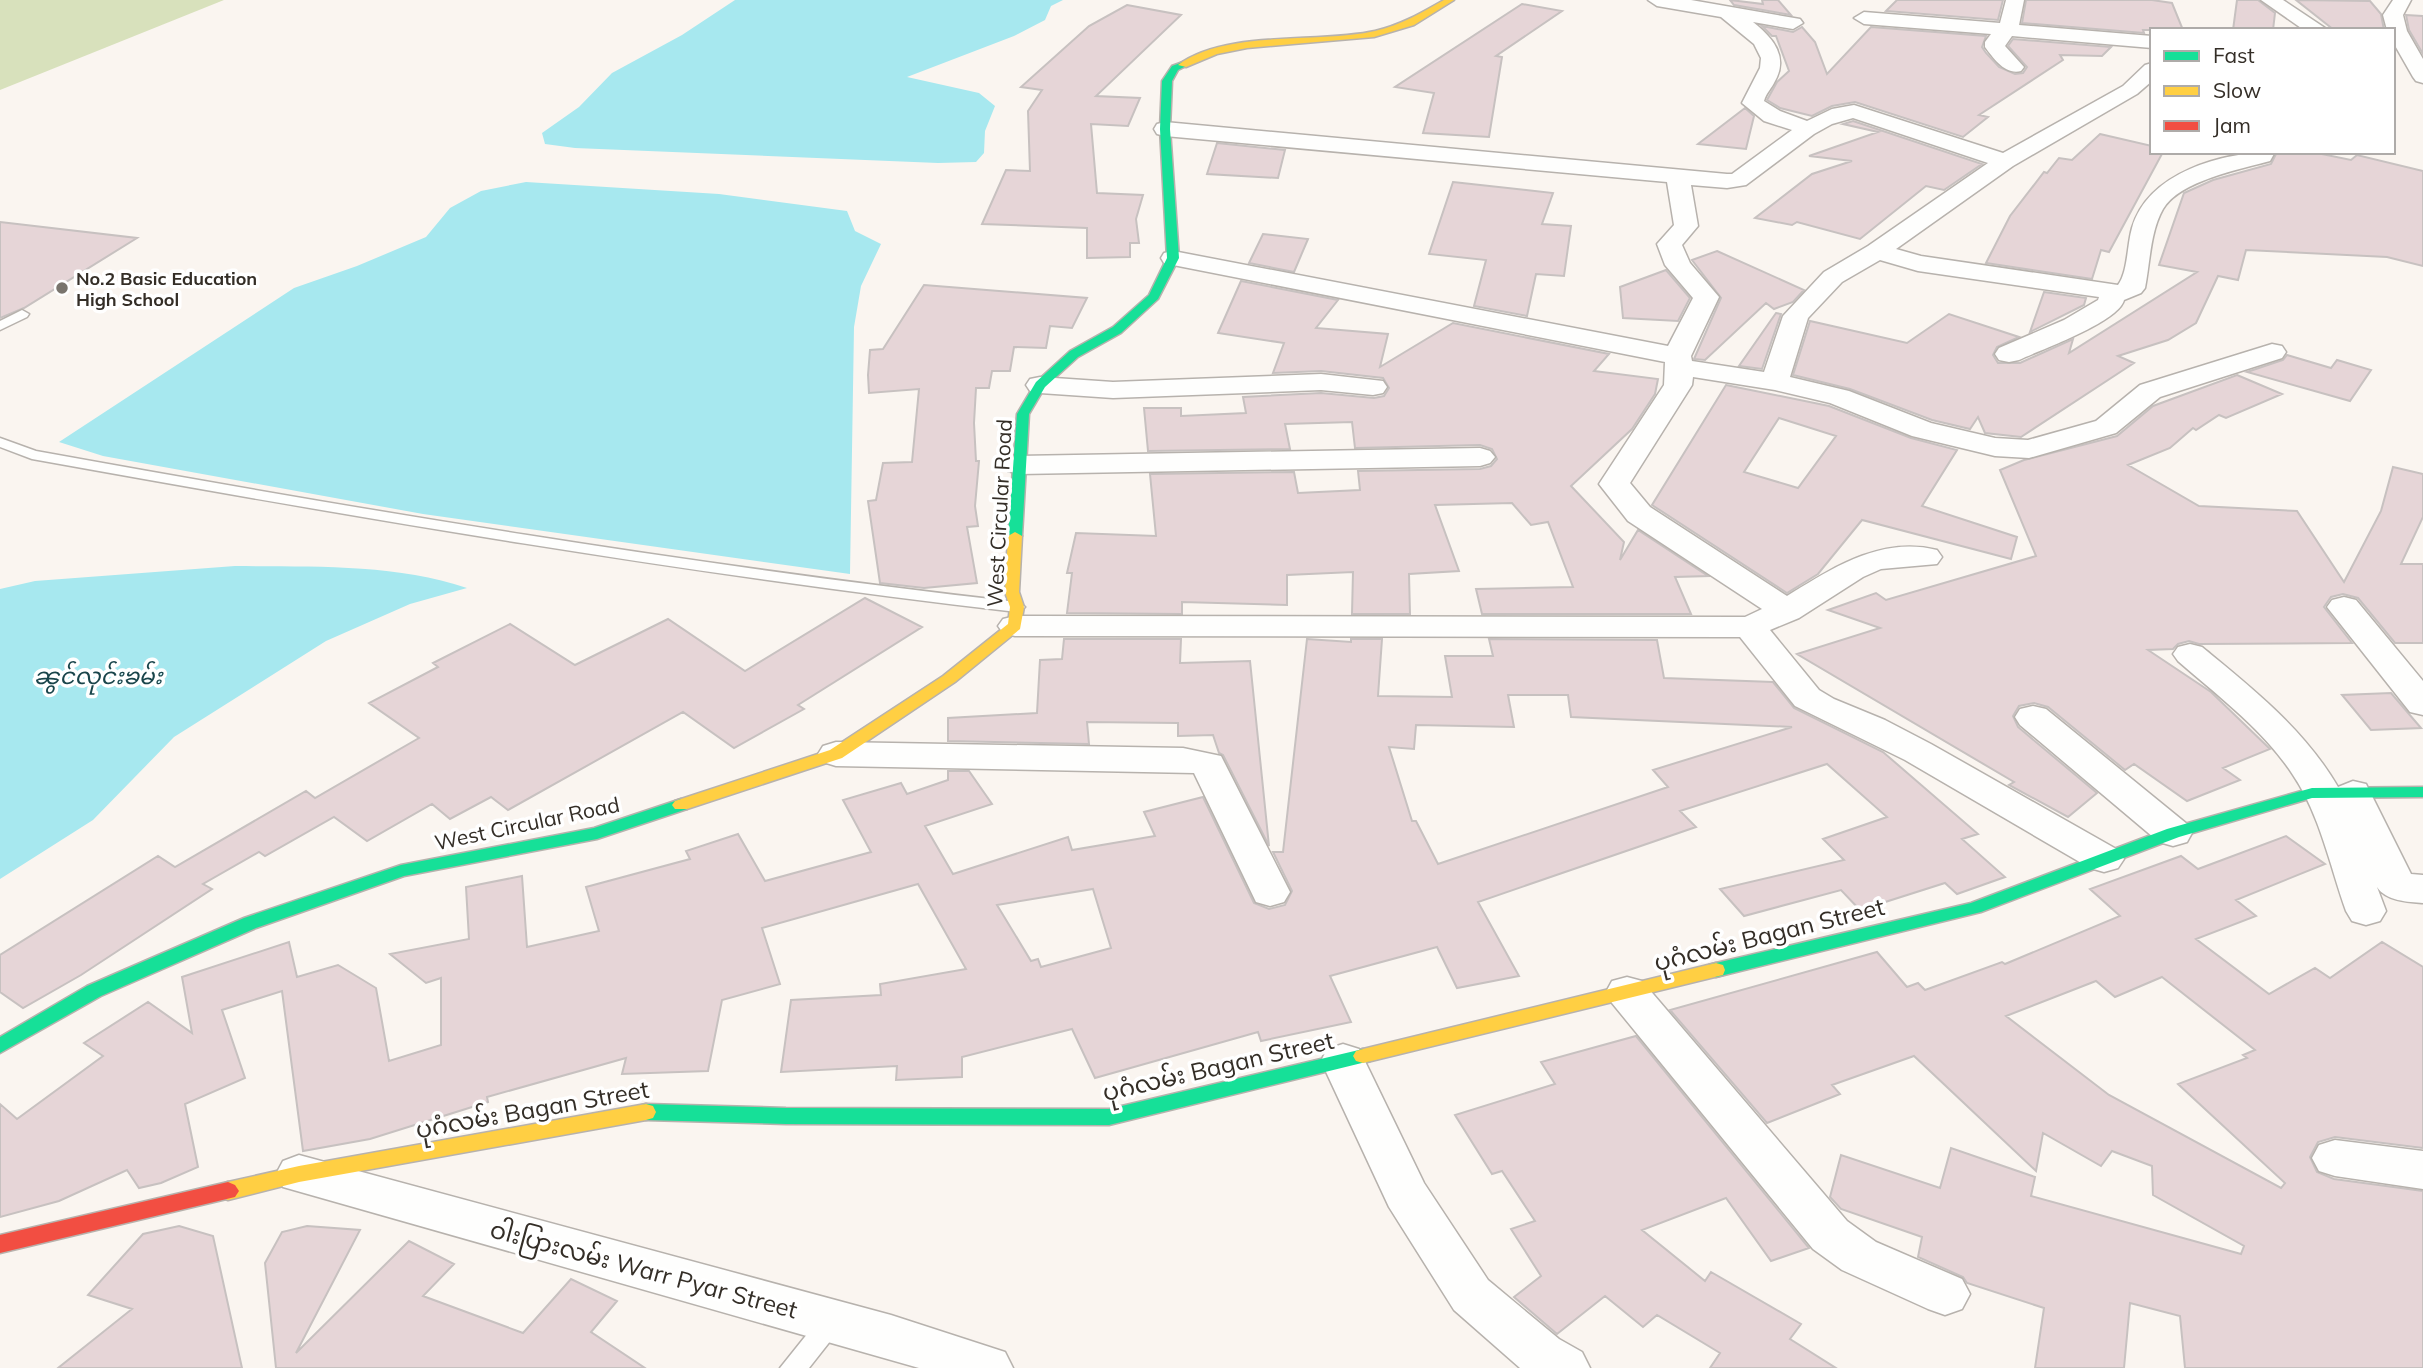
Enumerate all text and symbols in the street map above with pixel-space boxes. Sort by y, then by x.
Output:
legend [2150,28,2395,154]
text: Fast [2213,42,2255,68]
text: Slow [2213,77,2261,103]
text: Jam [2213,112,2251,138]
place label: No.2 Basic Education High School [76,267,257,311]
marker: No.2 Basic Education High School [54,280,70,296]
street label: West Circular Road [981,418,1017,608]
water label: ၼွင်လုင်းၶမ်း [34,660,164,695]
street label: West Circular Road [432,791,622,855]
street label: ပုဂံလမ်း Bagan Street [1651,891,1889,982]
street label: ပုဂံလမ်း Bagan Street [1099,1025,1338,1112]
street label: ပုဂံလမ်း Bagan Street [413,1074,652,1149]
street label: ဝါးပြားလမ်း Warr Pyar Street [486,1213,801,1329]

